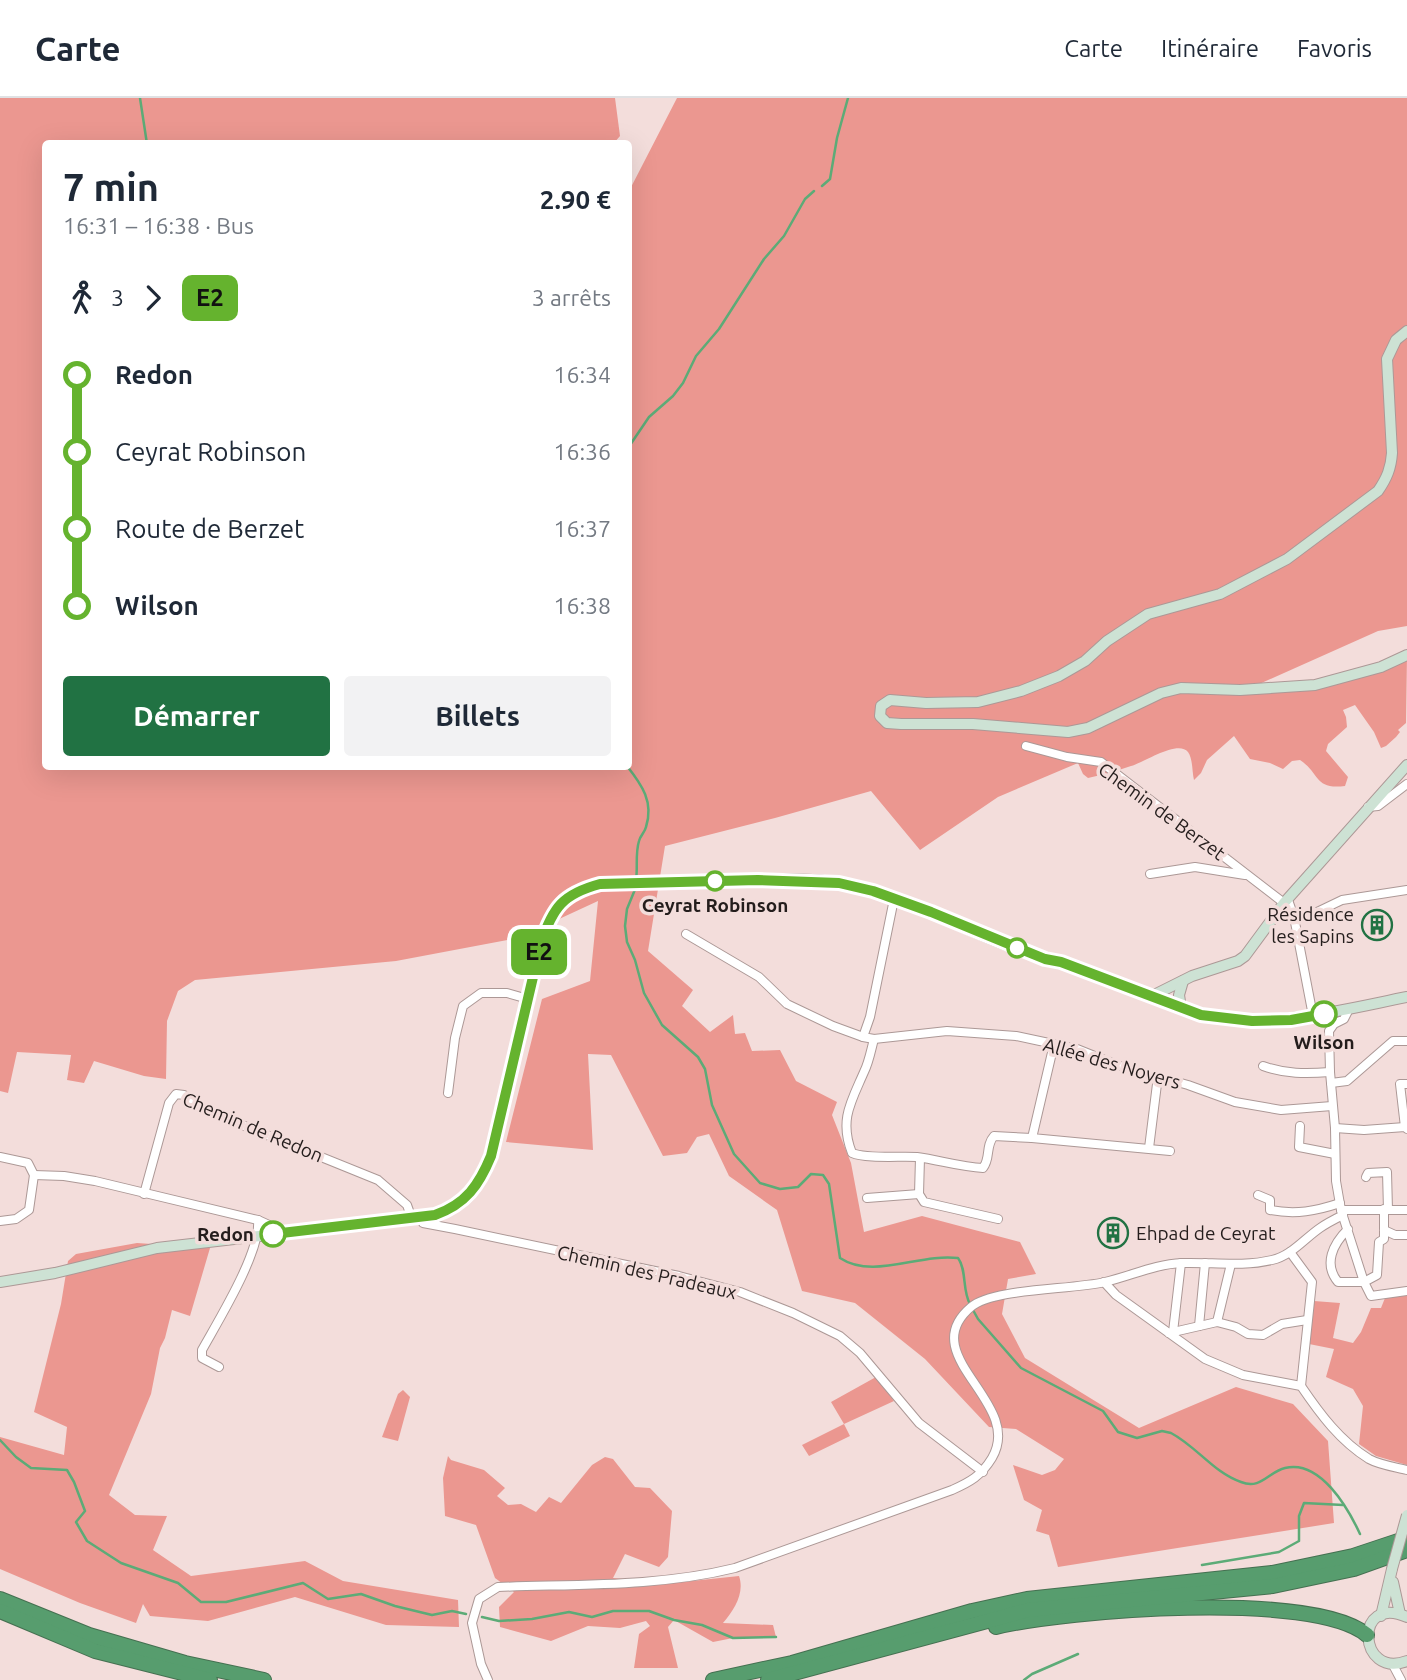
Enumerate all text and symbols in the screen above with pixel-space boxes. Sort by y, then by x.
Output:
text: Carte [35,30,121,67]
text: Carte [1064,35,1123,62]
text: Itinéraire [1161,35,1259,62]
text: Favoris [1297,35,1372,62]
text: 7 min [63,166,159,208]
text: 2.90 € [540,185,611,214]
text: 16:31 – 16:38 · Bus [63,213,254,238]
icon: walk [63,279,101,317]
icon: forward [134,279,172,317]
text: E2 [196,284,224,311]
text: 3 [111,285,124,310]
text: 3 arrêts [532,285,611,310]
text: Redon [115,360,193,389]
text: 16:34 [553,362,611,387]
text: Ceyrat Robinson [115,437,306,466]
text: 16:36 [553,439,611,464]
text: Route de Berzet [115,514,304,543]
text: 16:37 [553,516,611,541]
text: Wilson [115,591,199,620]
text: 16:38 [553,593,611,618]
button: Démarrer [63,676,330,756]
button: Billets [344,676,611,756]
street label: Chemin de Berzet [1094,758,1230,865]
marker: Ceyrat Robinson [705,871,725,891]
place label: Ceyrat Robinson [642,894,788,916]
place label: Résidence les Sapins [1267,903,1354,947]
building icon: Résidence les Sapins [1360,908,1394,942]
line badge: E2 [508,929,570,975]
text: E2 [525,938,553,965]
unlabelled marker [1007,938,1027,958]
marker: Wilson [1311,1001,1337,1027]
place label: Wilson [1293,1031,1355,1053]
street label: Allée des Noyers [1041,1033,1183,1093]
street label: Chemin de Redon [179,1087,327,1167]
building icon: Ehpad de Ceyrat [1096,1216,1130,1250]
marker: Redon [260,1221,286,1247]
place label: Ehpad de Ceyrat [1136,1222,1276,1244]
place label: Redon [197,1223,254,1245]
street label: Chemin des Pradeaux [555,1241,739,1303]

